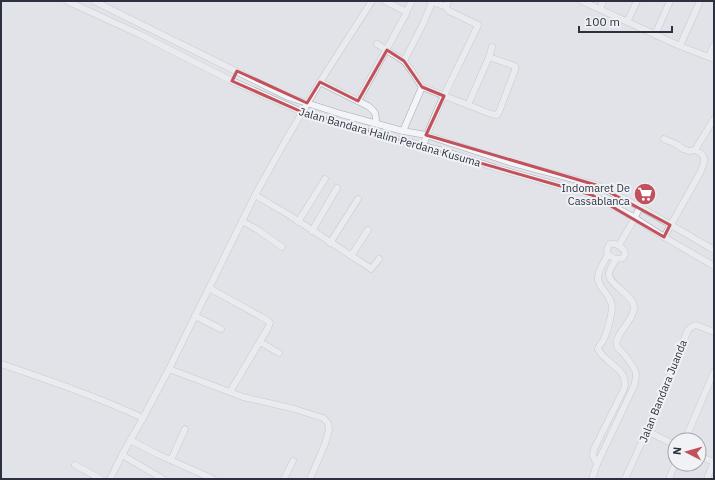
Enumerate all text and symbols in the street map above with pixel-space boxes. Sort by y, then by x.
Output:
scale bar [579,8,672,34]
text: 100 m [585,14,620,29]
street label: Jalan Bandara Halim Perdana Kusuma [298,104,483,170]
place label: Indomaret De Cassablanca [561,181,630,208]
supermarket icon: Indomaret De Cassablanca [632,181,658,207]
street label: Jalan Bandara Juanda [636,338,690,444]
north arrow [667,432,707,472]
text: N [670,446,684,456]

